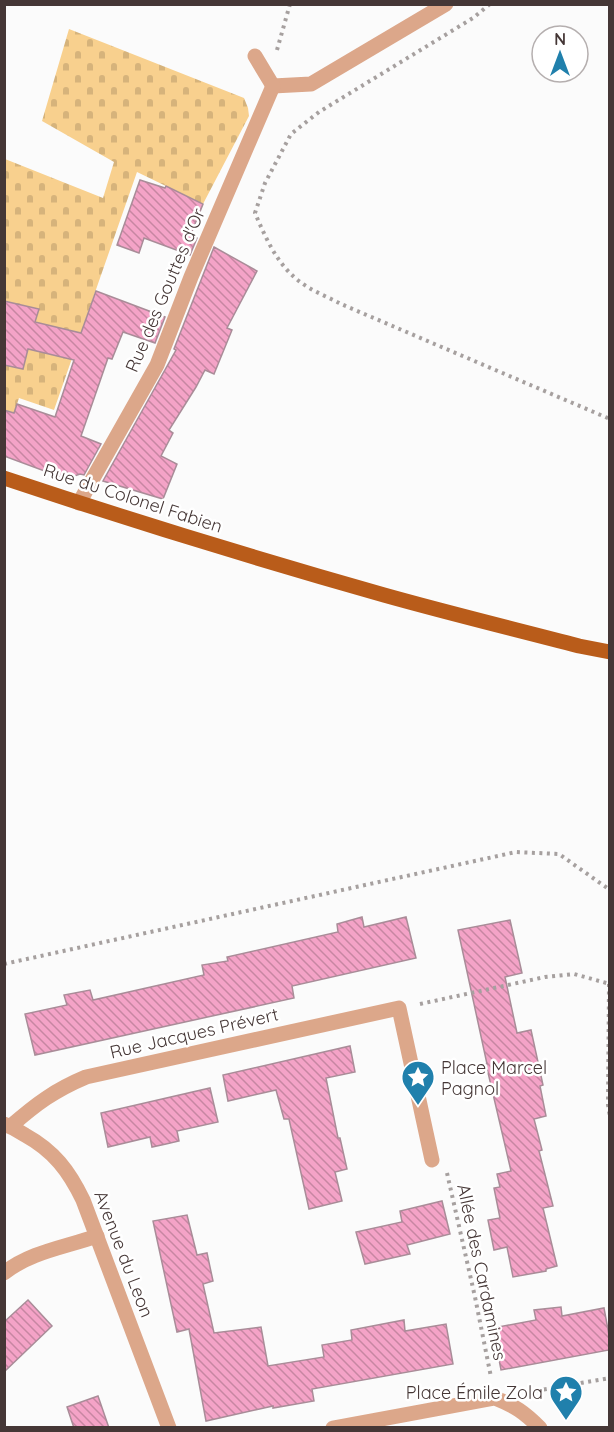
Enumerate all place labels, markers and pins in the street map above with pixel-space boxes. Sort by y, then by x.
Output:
place label: Place Marcel Pagnol [441,1056,547,1100]
place icon: Place Marcel Pagnol [400,1059,436,1106]
place icon: Place Émile Zola [548,1374,584,1421]
place label: Place Émile Zola [406,1381,543,1404]

